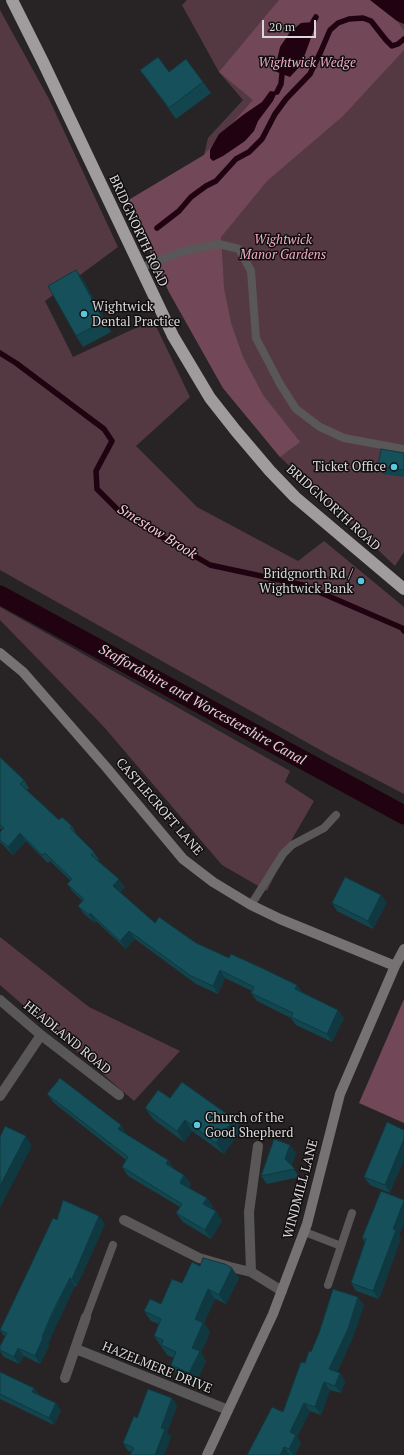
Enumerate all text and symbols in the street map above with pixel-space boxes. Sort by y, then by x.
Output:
scale bar [264,12,318,38]
text: 20 m [269,19,295,34]
park label: Wightwick Wedge [258,55,356,71]
street label: BRIDGNORTH ROAD [105,173,171,289]
park label: Wightwick Manor Gardens [240,232,326,263]
place label: Wightwick Dental Practice [92,299,180,330]
marker: Wightwick Dental Practice [79,309,89,319]
place label: Ticket Office [313,459,386,475]
street label: BRIDGNORTH ROAD [283,462,383,554]
marker: Ticket Office [389,462,399,472]
water label: Smestow Brook [114,501,200,563]
place label: Bridgnorth Rd / Wightwick Bank [259,566,353,597]
marker: Bridgnorth Rd / Wightwick Bank [356,576,366,586]
water label: Staffordshire and Worcestershire Canal [96,641,308,769]
street label: CASTLECROFT LANE [112,755,206,859]
street label: HEADLAND ROAD [20,998,114,1078]
place label: Church of the Good Shepherd [205,1110,294,1141]
marker: Church of the Good Shepherd [192,1120,202,1130]
street label: WINDMILL LANE [280,1138,322,1240]
street label: HAZELMERE DRIVE [100,1339,214,1397]

